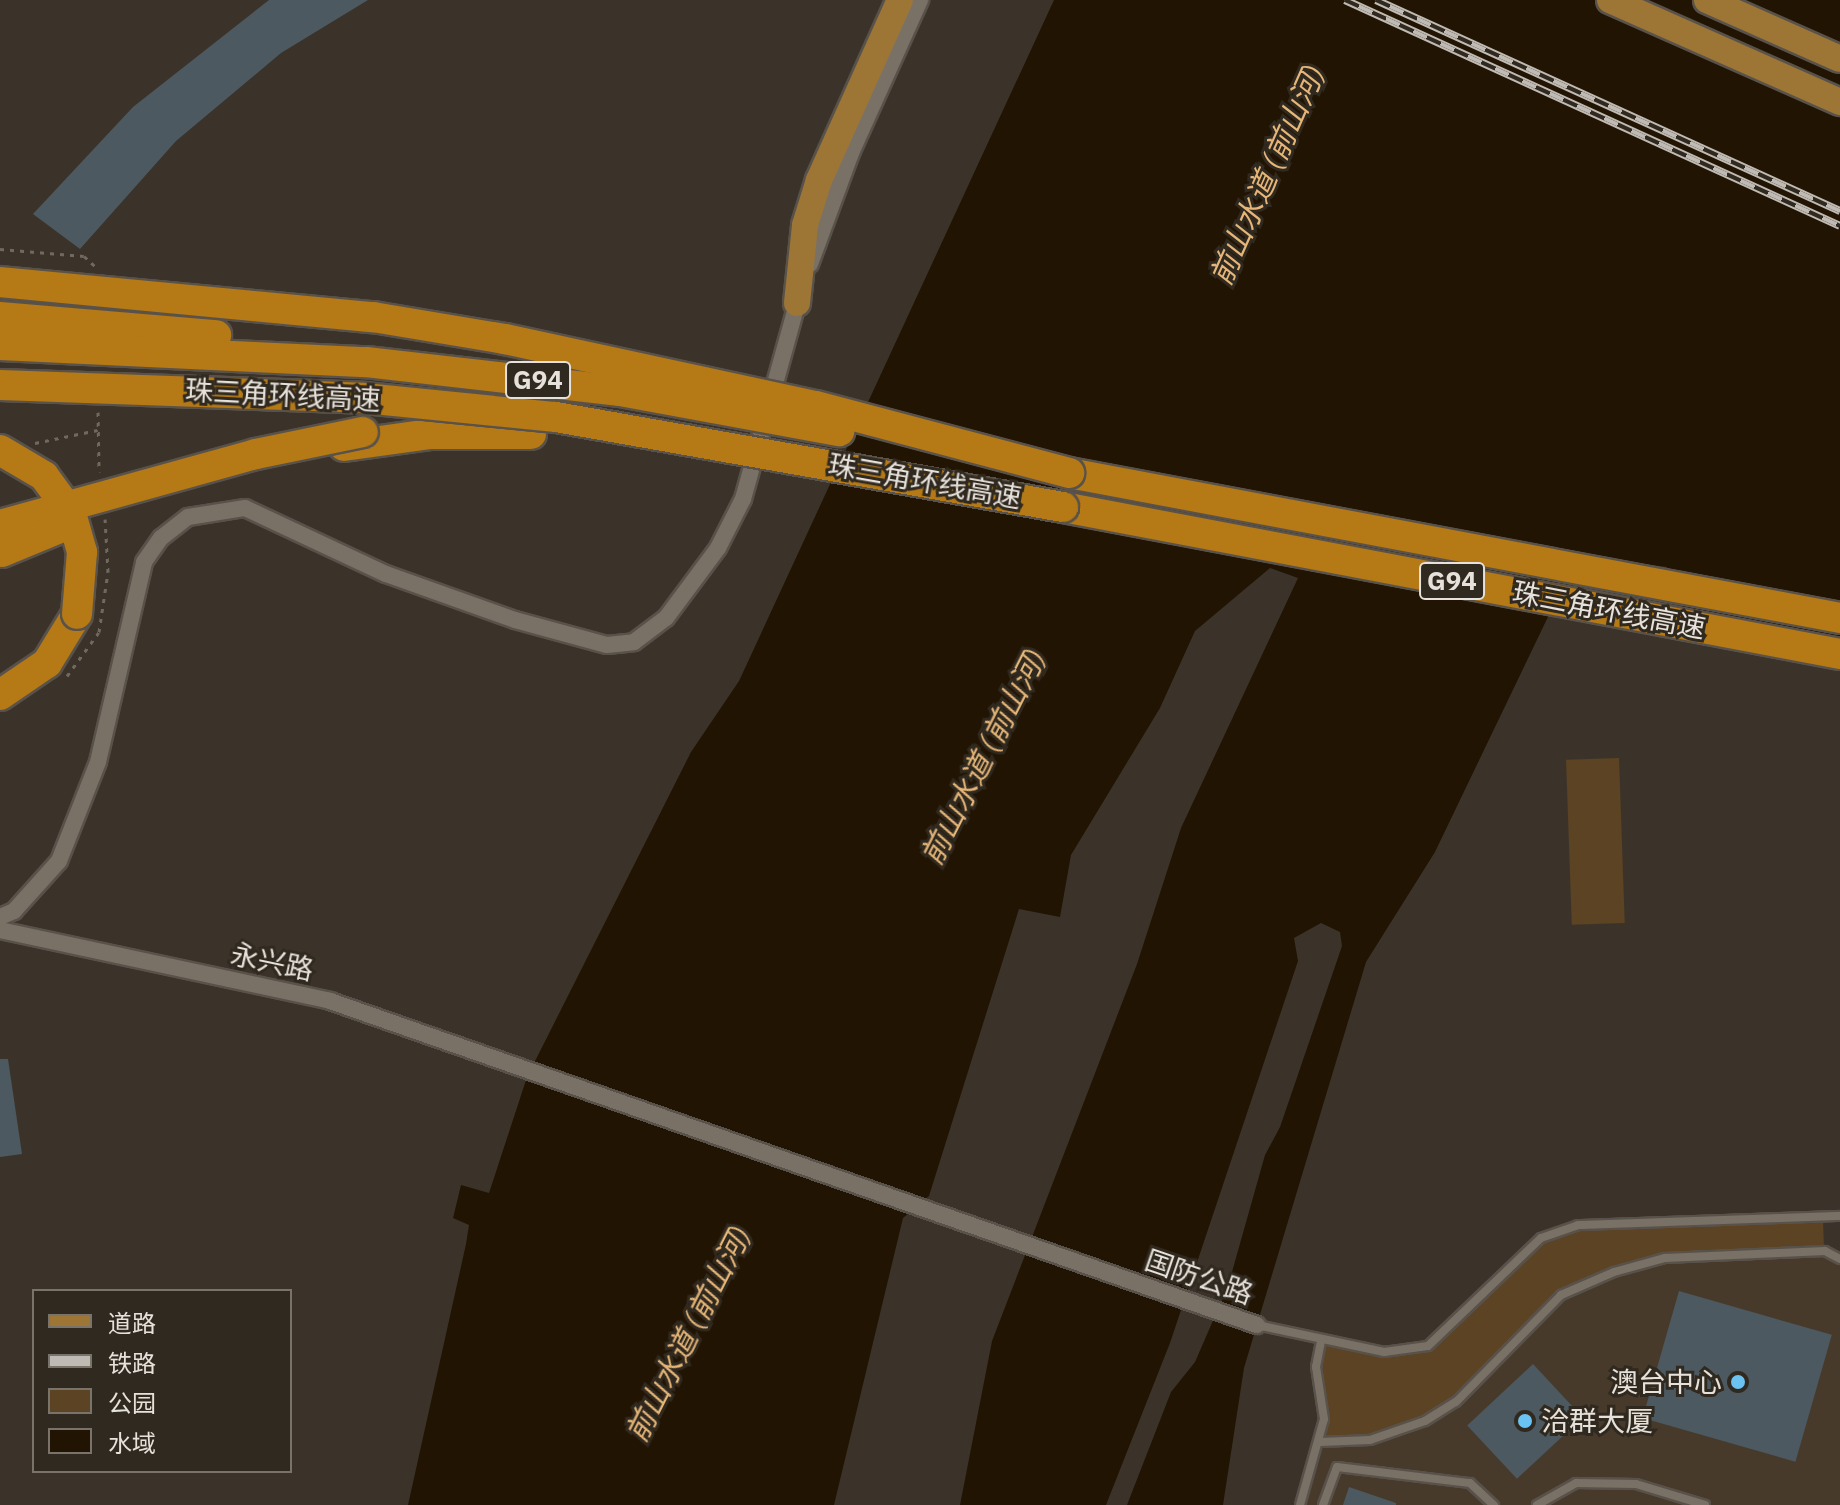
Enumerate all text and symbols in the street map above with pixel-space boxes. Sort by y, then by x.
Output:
water label: 前山水道 (前山河) [1202,60,1332,290]
road number: G94 [504,358,572,402]
street label: 珠三角环线高速 [184,373,382,417]
street label: 珠三角环线高速 [826,447,1024,515]
road number: G94 [1418,559,1486,603]
street label: 珠三角环线高速 [1510,575,1708,645]
water label: 前山水道 (前山河) [913,643,1053,871]
street label: 永兴路 [227,937,317,987]
water label: 前山水道 (前山河) [618,1220,758,1448]
street label: 国防公路 [1141,1243,1257,1311]
legend [32,1289,292,1473]
text: 道路 [108,1307,156,1339]
text: 铁路 [108,1347,156,1379]
place label: 澳台中心 [1610,1365,1722,1399]
marker: 澳台中心 [1729,1373,1747,1391]
text: 公园 [108,1387,156,1419]
place label: 洽群大厦 [1541,1404,1653,1438]
marker: 洽群大厦 [1516,1412,1534,1430]
text: 水域 [108,1427,156,1459]

